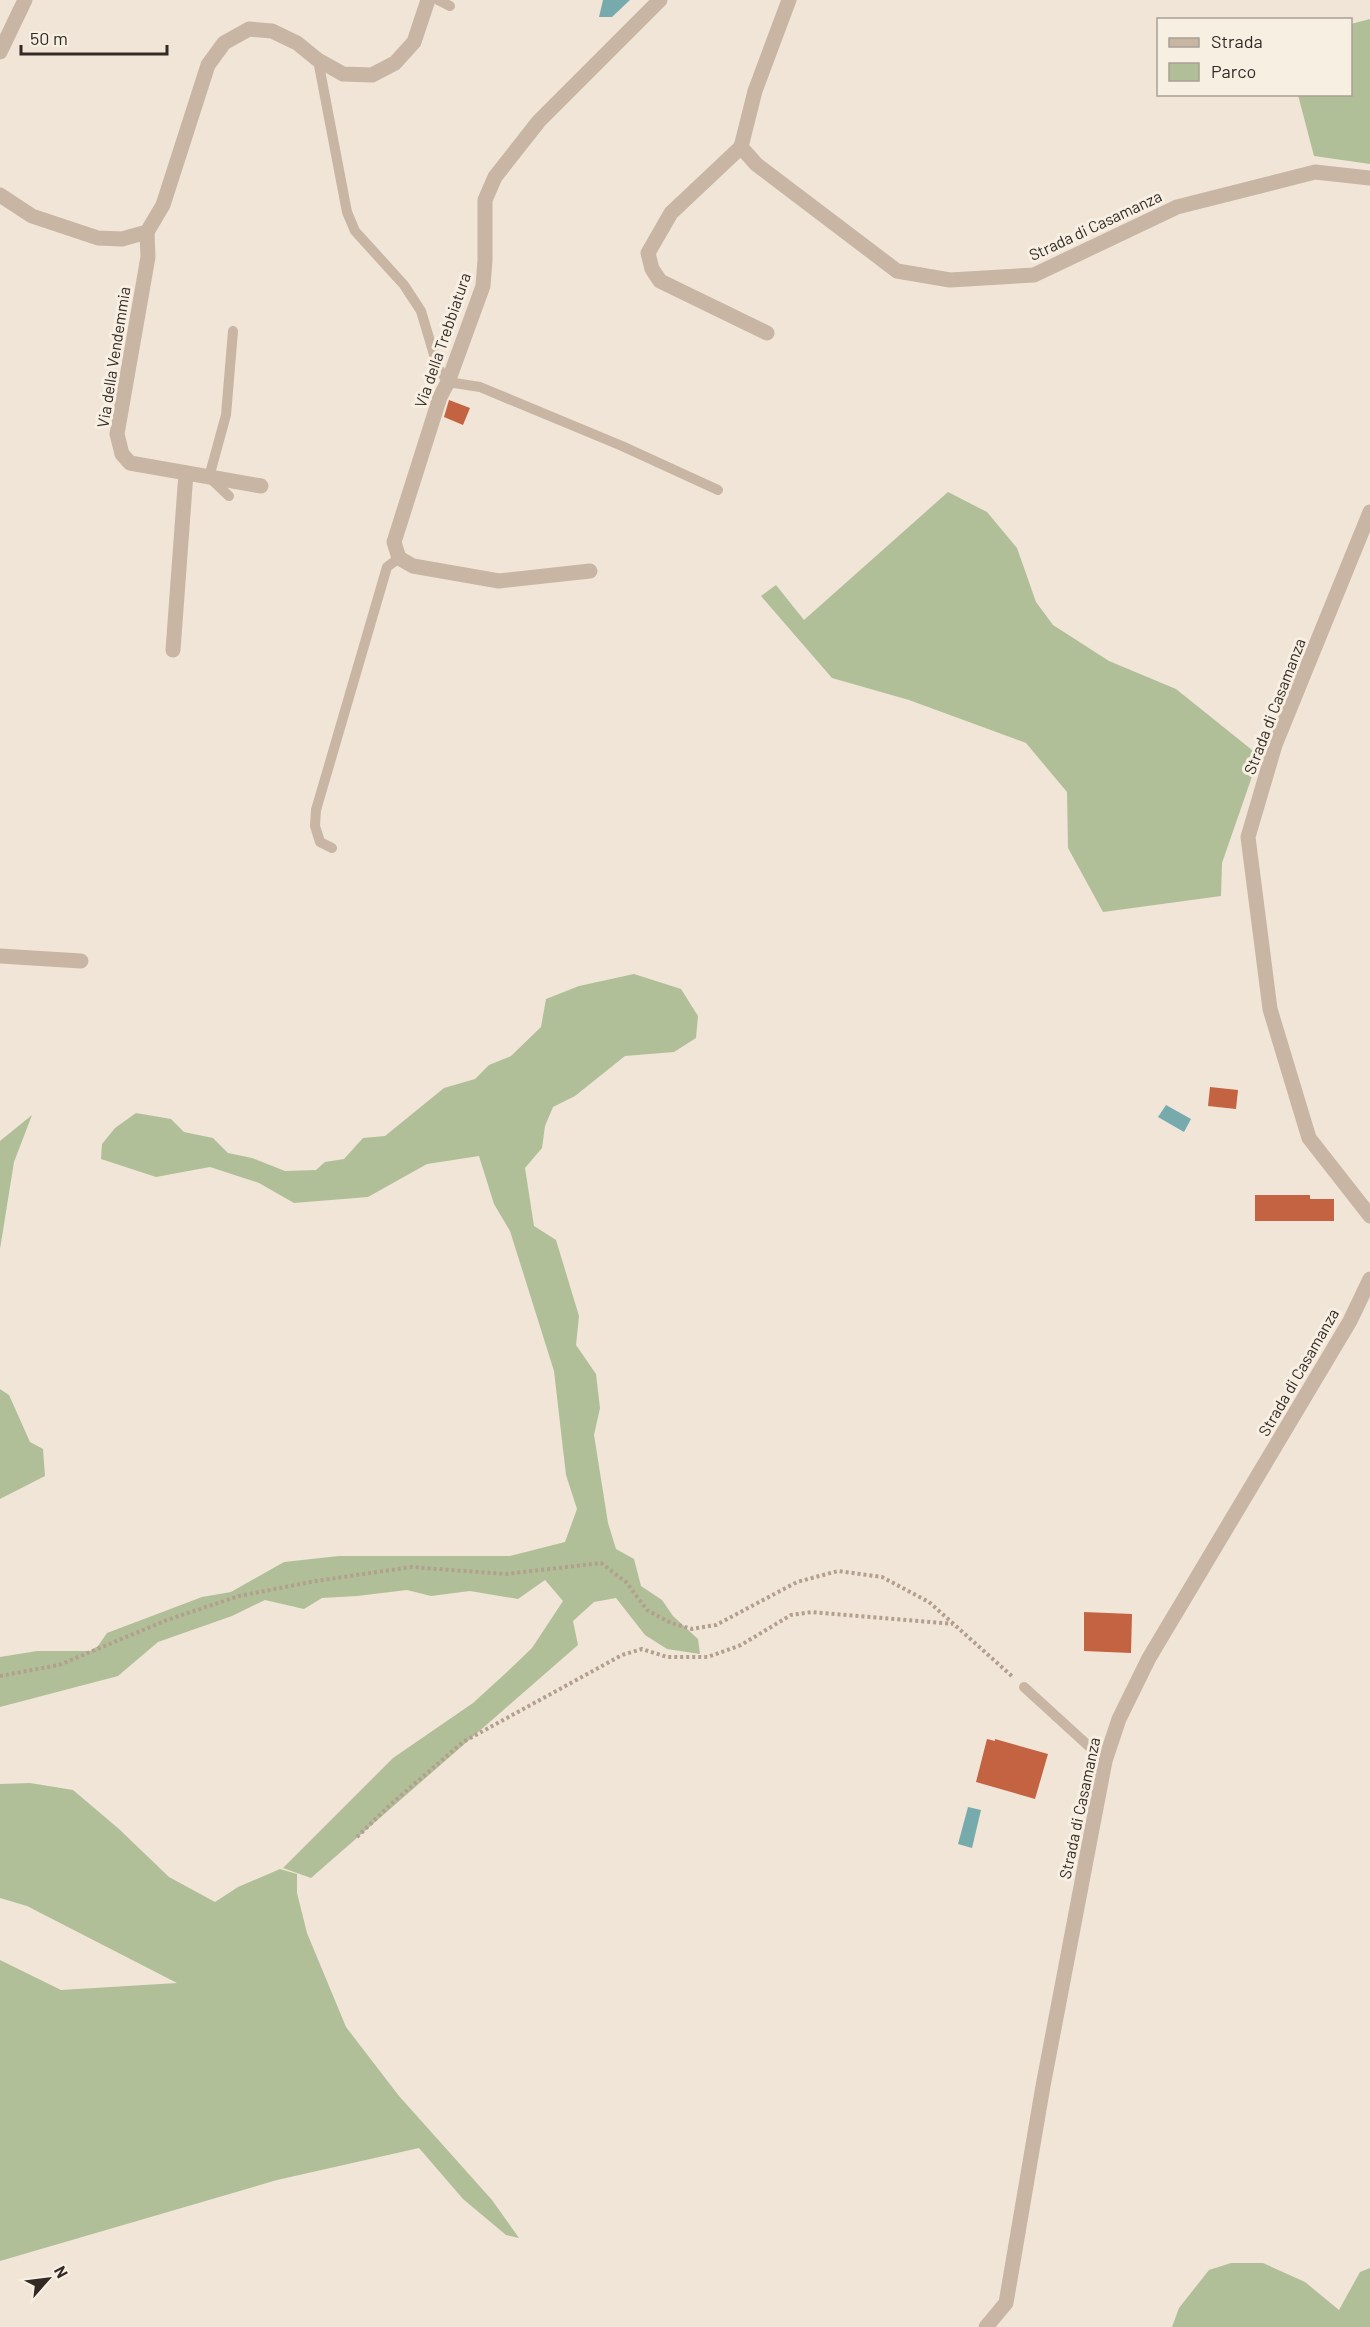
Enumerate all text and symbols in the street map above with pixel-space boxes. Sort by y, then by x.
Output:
scale bar [21,18,166,56]
legend [1157,18,1352,96]
text: 50 m [30,27,68,49]
text: Strada [1211,30,1263,52]
text: Parco [1211,60,1256,82]
street label: Strada di Casamanza [1026,186,1164,264]
street label: Via della Trebbiatura [410,270,474,410]
street label: Via della Vendemmia [92,285,134,429]
street label: Strada di Casamanza [1239,635,1309,777]
street label: Strada di Casamanza [1254,1305,1342,1439]
street label: Strada di Casamanza [1055,1735,1103,1881]
north arrow [18,2249,78,2309]
text: N [51,2263,73,2281]

